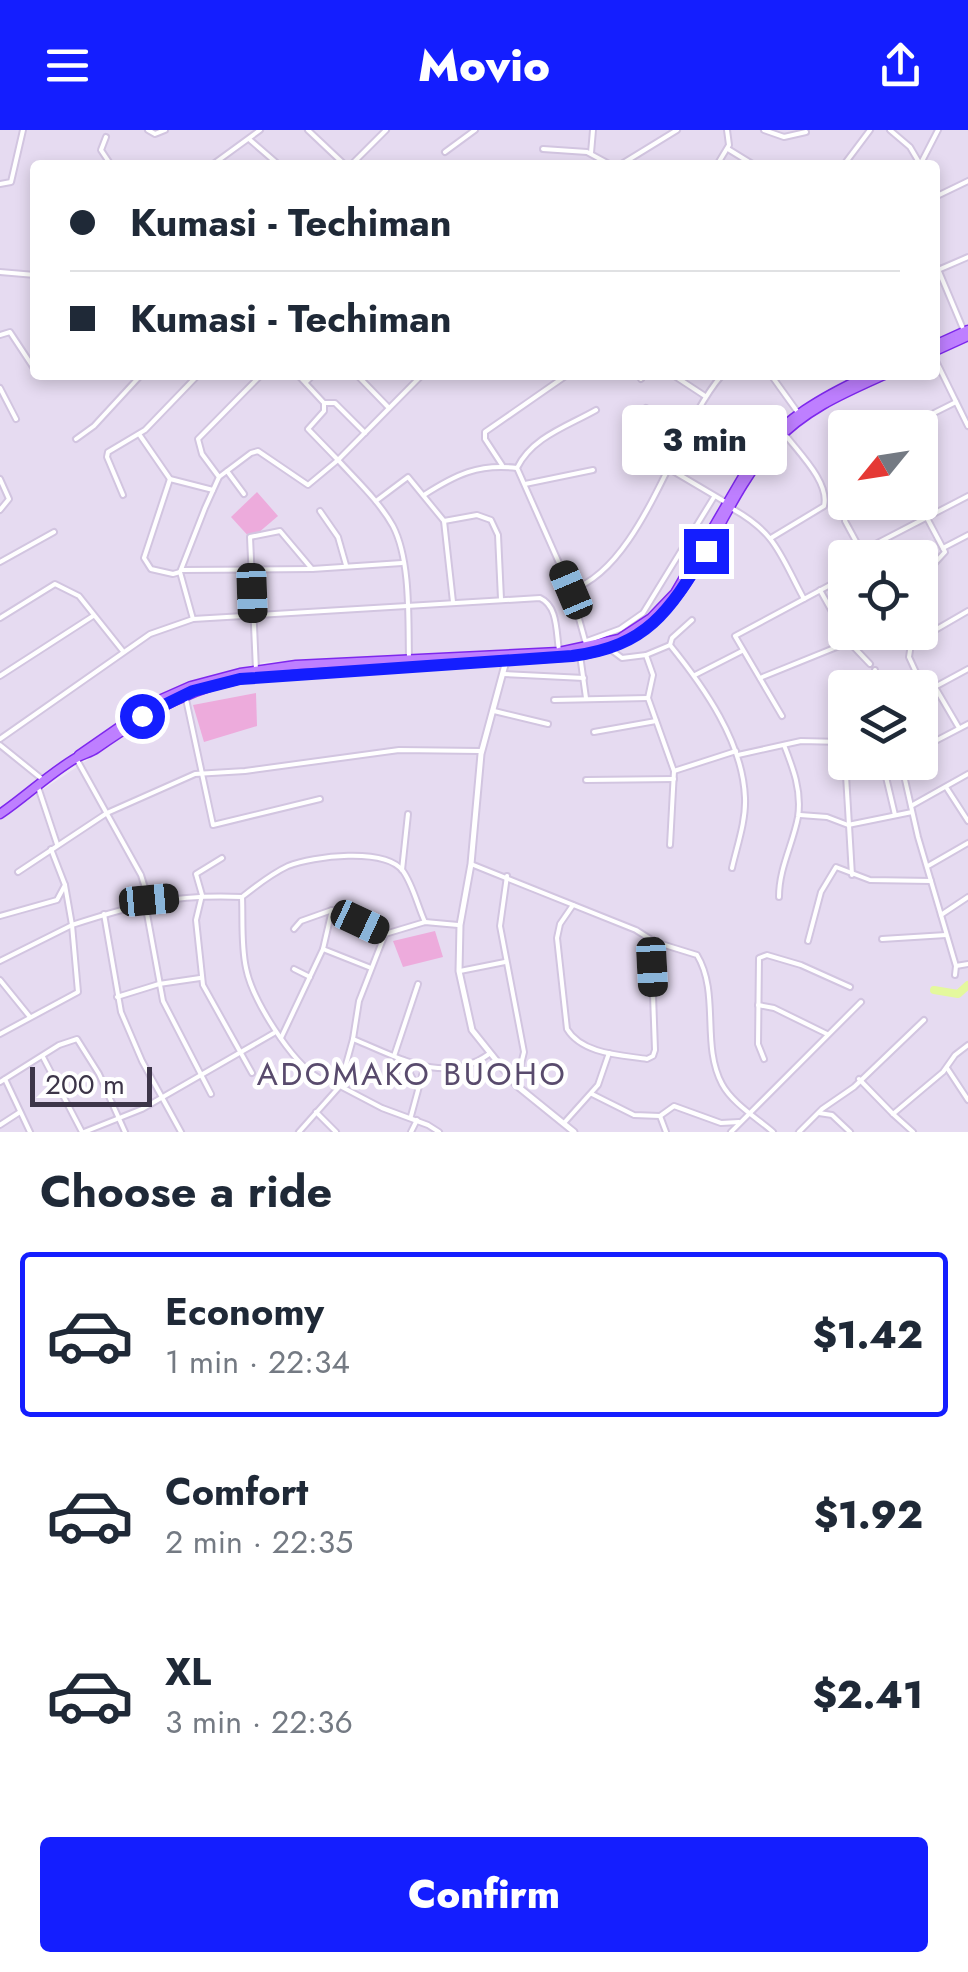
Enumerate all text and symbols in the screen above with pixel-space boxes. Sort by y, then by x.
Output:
text: Movio [418,33,550,98]
icon: menu [40,38,95,93]
icon: share [873,38,928,93]
text: Kumasi - Techiman [130,195,452,250]
text: Kumasi - Techiman [130,291,452,346]
callout: 3 min [624,406,788,476]
north arrow [828,410,938,520]
map controls [828,410,938,780]
text: 3 min [662,417,747,463]
route end [684,529,729,574]
button: locate [828,540,938,650]
car [545,557,597,623]
car [236,562,268,624]
button: layers [828,670,938,780]
route start [120,694,165,739]
car [118,882,180,918]
car [326,896,394,948]
car [635,936,669,998]
district label: ADOMAKO BUOHO [257,1051,567,1097]
scale bar [30,1062,152,1106]
text: 200 m [45,1064,125,1105]
text: Choose a ride [40,1159,332,1224]
text: Economy [165,1284,324,1339]
icon: car [45,1290,135,1380]
text: $1.42 [813,1307,923,1362]
text: 1 min · 22:34 [165,1339,350,1385]
text: Comfort [165,1464,308,1519]
icon: car [45,1470,135,1560]
text: $1.92 [814,1487,923,1542]
text: 2 min · 22:35 [165,1519,353,1565]
text: XL [165,1644,211,1699]
icon: car [45,1650,135,1740]
text: $2.41 [813,1667,923,1722]
text: 3 min · 22:36 [165,1699,353,1745]
button: Confirm [40,1837,928,1952]

